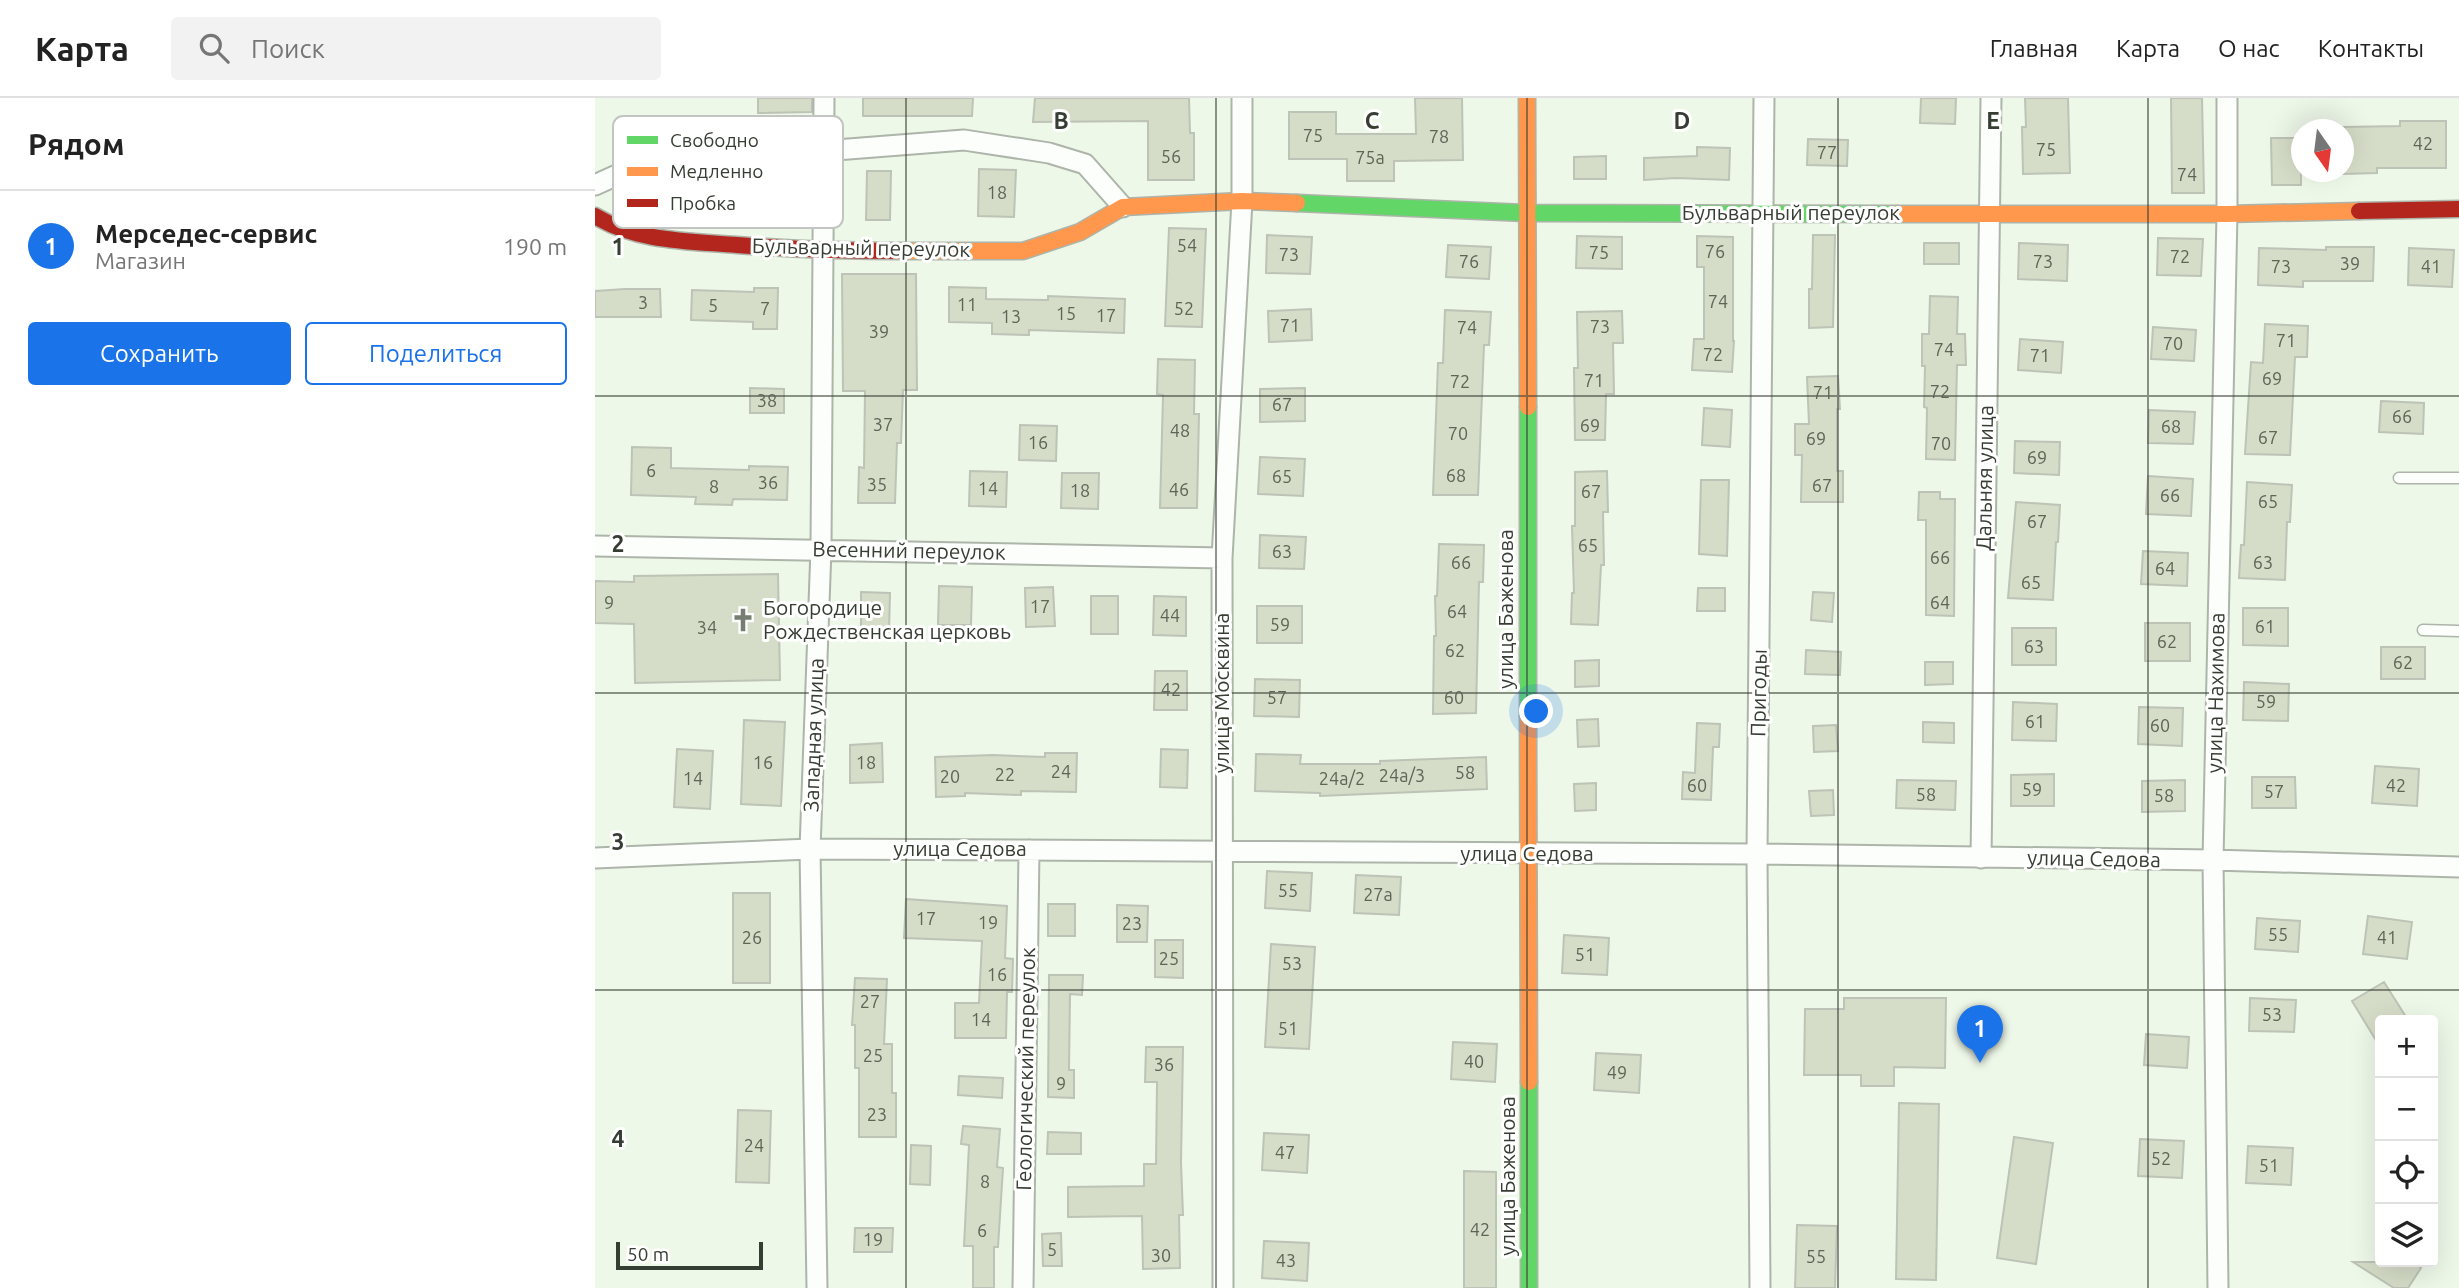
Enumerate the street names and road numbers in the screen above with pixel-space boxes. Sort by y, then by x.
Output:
street label: Бульварный переулок [1682,200,1900,224]
street label: Бульварный переулок [752,233,971,261]
street label: Дальняя улица [1971,405,1997,551]
street label: улица Баженова [1493,529,1517,689]
street label: Весенний переулок [812,536,1006,564]
street label: улица Нахимова [2202,612,2228,774]
street label: улица Москвина [1209,613,1233,773]
street label: Пригоды [1745,649,1771,737]
street label: Западная улица [798,657,828,813]
street label: улица Седова [893,836,1027,860]
street label: улица Седова [1460,841,1594,865]
street label: улица Седова [2027,845,2161,871]
street label: Геологический переулок [1011,947,1039,1191]
street label: улица Баженова [1495,1096,1519,1256]

